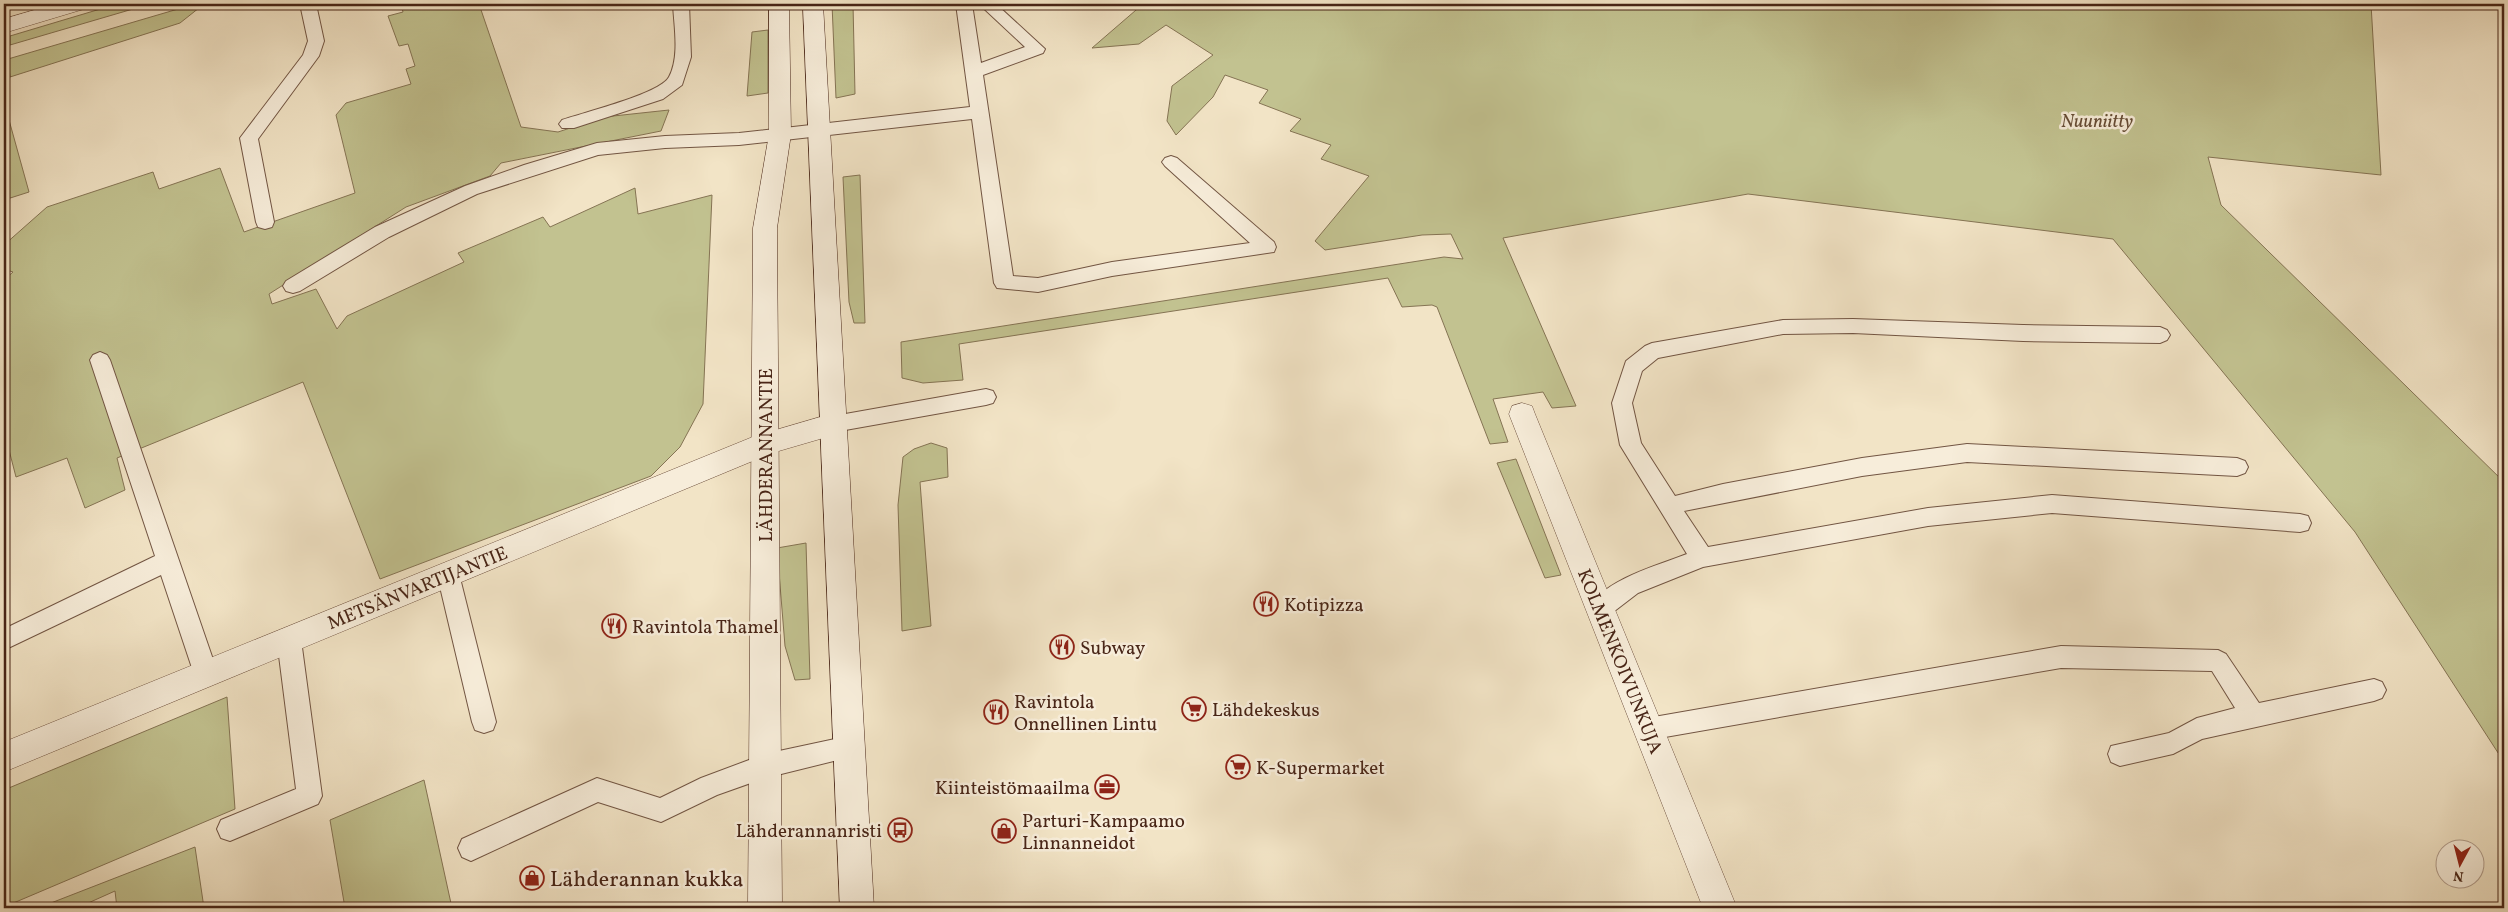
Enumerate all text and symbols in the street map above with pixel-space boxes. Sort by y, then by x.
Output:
park label: Nuuniitty [2061,109,2133,135]
street label: LÄHDERANNANTIE [754,368,780,542]
street label: METSÄNVARTIJANTIE [324,541,512,637]
street label: KOLMENKOIVUNKUJA [1570,565,1668,758]
restaurant icon: Kotipizza [1253,591,1279,617]
place label: Kotipizza [1284,593,1364,619]
restaurant icon: Ravintola Thamel [601,613,627,639]
place label: Ravintola Thamel [632,615,779,641]
restaurant icon: Subway [1049,634,1075,660]
place label: Subway [1080,636,1145,662]
place label: Ravintola Onnellinen Lintu [1014,690,1157,738]
supermarket icon: Lähdekeskus [1181,696,1207,722]
place label: Lähdekeskus [1212,698,1320,724]
restaurant icon: Ravintola Onnellinen Lintu [983,699,1009,725]
supermarket icon: K-Supermarket [1225,754,1251,780]
place label: K-Supermarket [1256,756,1385,782]
office icon: Kiinteistömaailma [1094,774,1120,800]
place label: Kiinteistömaailma [935,776,1090,802]
place label: Parturi-Kampaamo Linnanneidot [1022,809,1185,857]
bus stop icon: Lähderannanristi [887,817,913,843]
shop icon: Parturi-Kampaamo Linnanneidot [991,818,1017,844]
place label: Lähderannanristi [736,819,882,845]
north arrow [2436,840,2486,890]
shop icon: Lähderannan kukka [519,865,545,891]
place label: Lähderannan kukka [550,865,744,896]
text: N [2452,865,2465,885]

